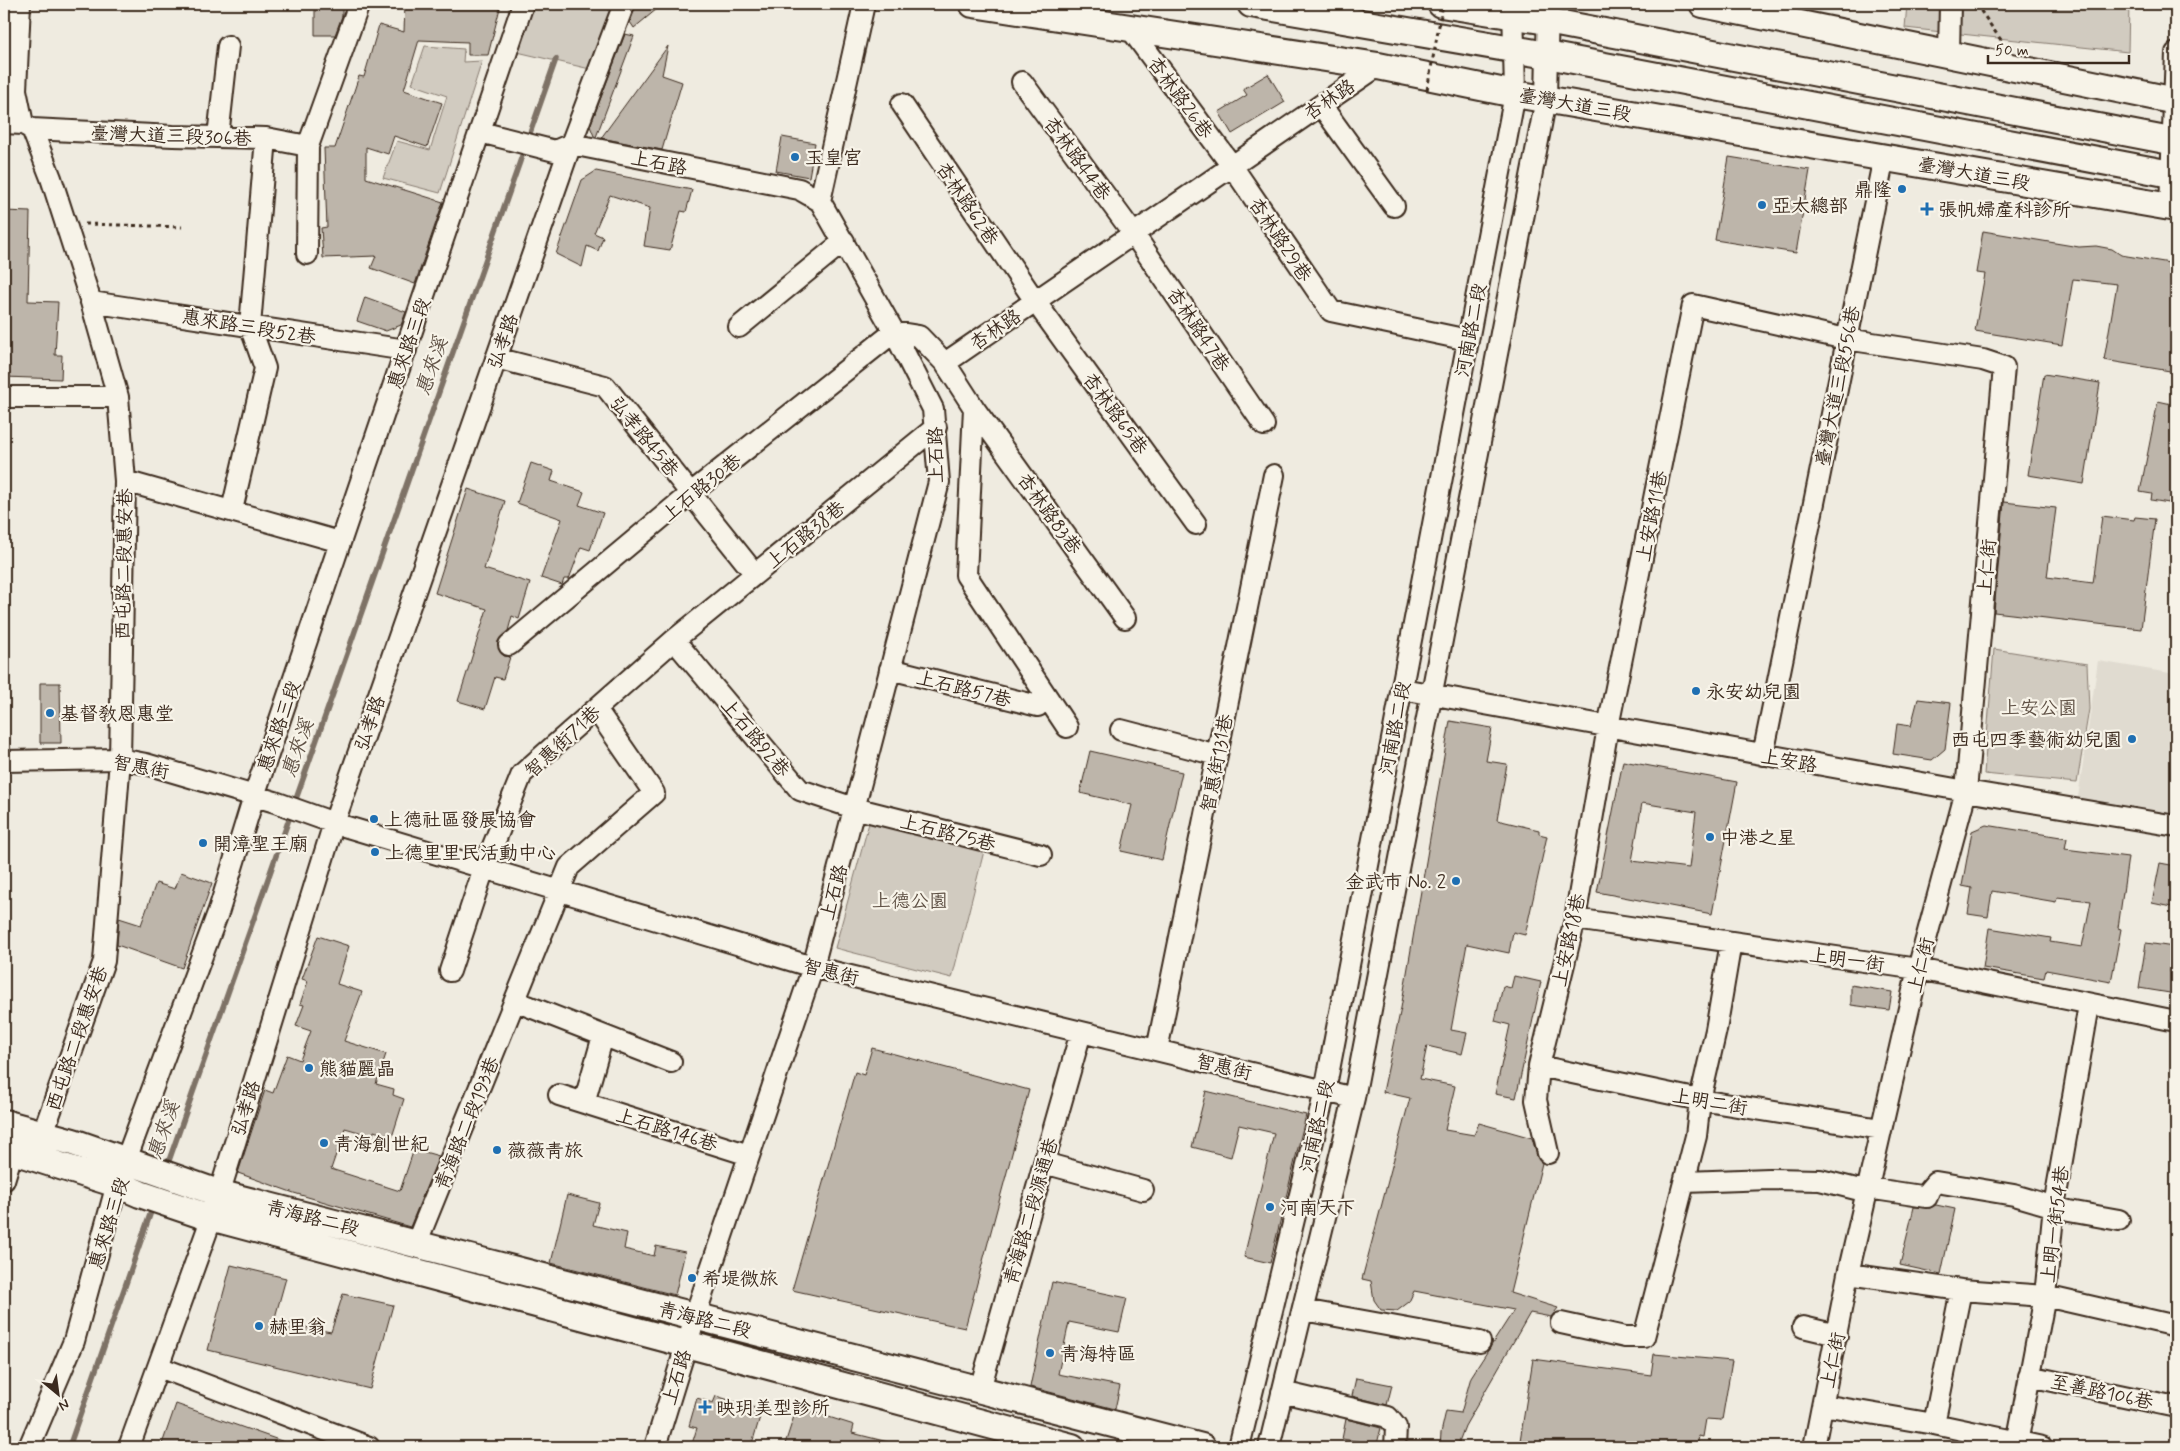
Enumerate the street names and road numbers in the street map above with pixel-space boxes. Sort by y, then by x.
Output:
street label: 杏林路26巷 [1142,52,1218,144]
street label: 杏林路 [1299,74,1360,127]
street label: 臺灣大道三段 [1516,83,1633,128]
street label: 杏林路44巷 [1038,112,1116,206]
street label: 臺灣大道三段306巷 [90,121,252,152]
street label: 上石路 [628,146,689,181]
street label: 臺灣大道三段 [1915,152,2032,197]
street label: 杏林路62巷 [930,157,1004,251]
street label: 杏林路29巷 [1242,193,1317,287]
street label: 河南路二段 [1450,281,1493,379]
street label: 杏林路47巷 [1160,283,1235,377]
street label: 惠來路三段 [382,294,437,392]
street label: 杏林路 [965,304,1026,357]
street label: 臺灣大道三段556巷 [1811,304,1866,469]
street label: 惠來路三段52巷 [180,305,318,350]
street label: 弘孝路 [482,310,525,373]
street label: 杏林路65巷 [1077,368,1153,460]
street label: 弘孝路45巷 [604,391,684,483]
street label: 上石路 [924,426,949,484]
street label: 上石路30巷 [657,448,747,528]
street label: 杏林路83巷 [1011,468,1087,560]
street label: 上安路11巷 [1631,468,1674,564]
street label: 西屯路二段惠安巷 [111,488,138,640]
street label: 上石路38巷 [761,496,851,575]
street label: 上仁街 [1973,538,2002,597]
street label: 上石路57巷 [914,666,1014,713]
street label: 惠來路三段 [252,677,307,775]
street label: 河南路二段 [1374,679,1417,777]
street label: 弘孝路 [349,692,392,755]
street label: 上石路92巷 [715,693,795,783]
street label: 智惠街71巷 [519,700,607,784]
street label: 智惠街131巷 [1196,712,1239,815]
street label: 上安路 [1758,744,1819,779]
street label: 智惠街 [110,750,171,785]
street label: 上石路75巷 [897,810,998,857]
street label: 上石路 [815,862,854,923]
street label: 上安路18巷 [1547,891,1592,989]
street label: 上仁街 [1902,935,1940,996]
street label: 上明一街 [1807,943,1886,978]
street label: 智惠街 [800,953,861,991]
street label: 西屯路二段惠安巷 [41,963,114,1114]
street label: 智惠街 [1193,1048,1254,1086]
street label: 青海路二段193巷 [429,1053,505,1194]
street label: 河南路二段 [1295,1077,1340,1175]
street label: 弘孝路 [226,1078,267,1139]
street label: 上明二街 [1670,1084,1749,1121]
street label: 上石路146巷 [613,1103,720,1158]
street label: 青海路二段源通巷 [998,1135,1064,1288]
street label: 上明一街54巷 [2036,1164,2075,1284]
street label: 惠來路三段 [84,1174,135,1273]
street label: 青海路二段 [264,1195,362,1242]
street label: 青海路二段 [656,1297,754,1344]
street label: 上仁街 [1815,1330,1852,1391]
street label: 上石路 [657,1347,698,1408]
street label: 至善路106巷 [2048,1369,2155,1416]

